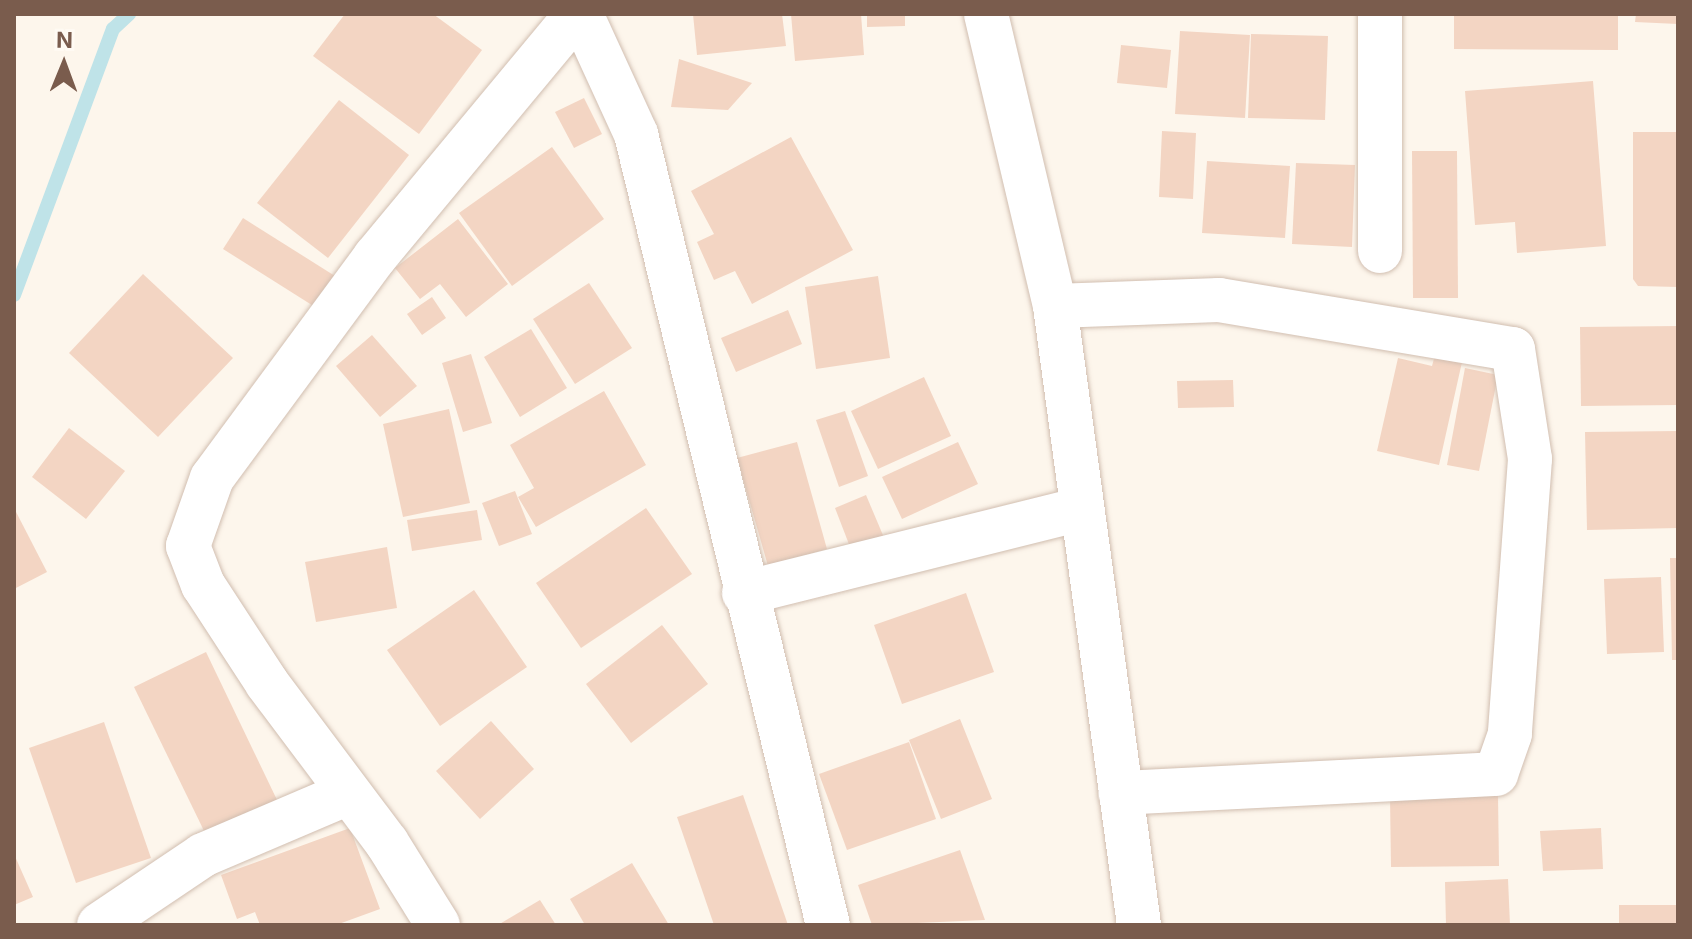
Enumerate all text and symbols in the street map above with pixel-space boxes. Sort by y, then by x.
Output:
north arrow [24,24,104,104]
text: N [56,27,73,53]

